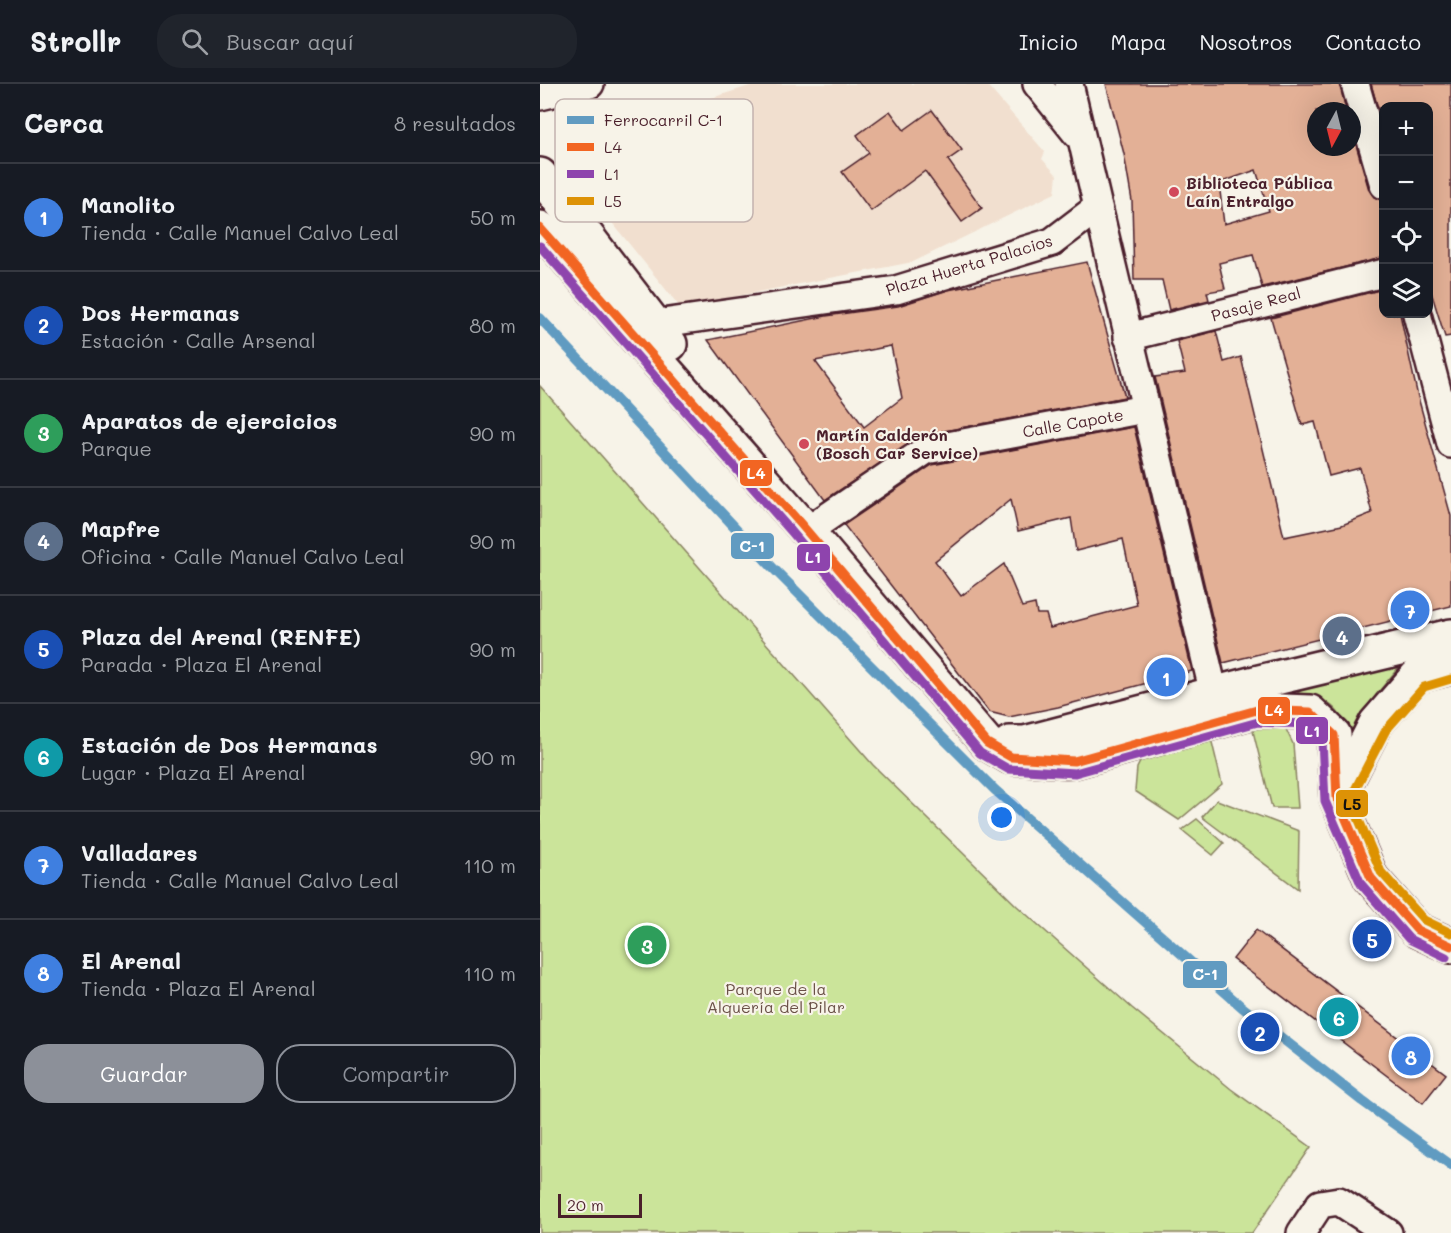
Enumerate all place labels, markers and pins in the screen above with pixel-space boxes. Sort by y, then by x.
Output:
place label: Biblioteca Pública Laín Entralgo [1186,172,1333,211]
marker: Biblioteca Pública Laín Entralgo [1167,185,1181,199]
place label: Martín Calderón (Bosch Car Service) [816,424,978,463]
marker: Martín Calderón (Bosch Car Service) [797,437,811,451]
pin: 7 [1390,588,1430,632]
pin: 4 [1322,614,1362,658]
pin: 1 [1146,654,1186,700]
pin: 5 [1352,916,1392,962]
pin: 3 [628,922,666,968]
pin: 6 [1320,994,1358,1040]
pin: 2 [1240,1010,1280,1054]
pin: 8 [1392,1034,1430,1078]

